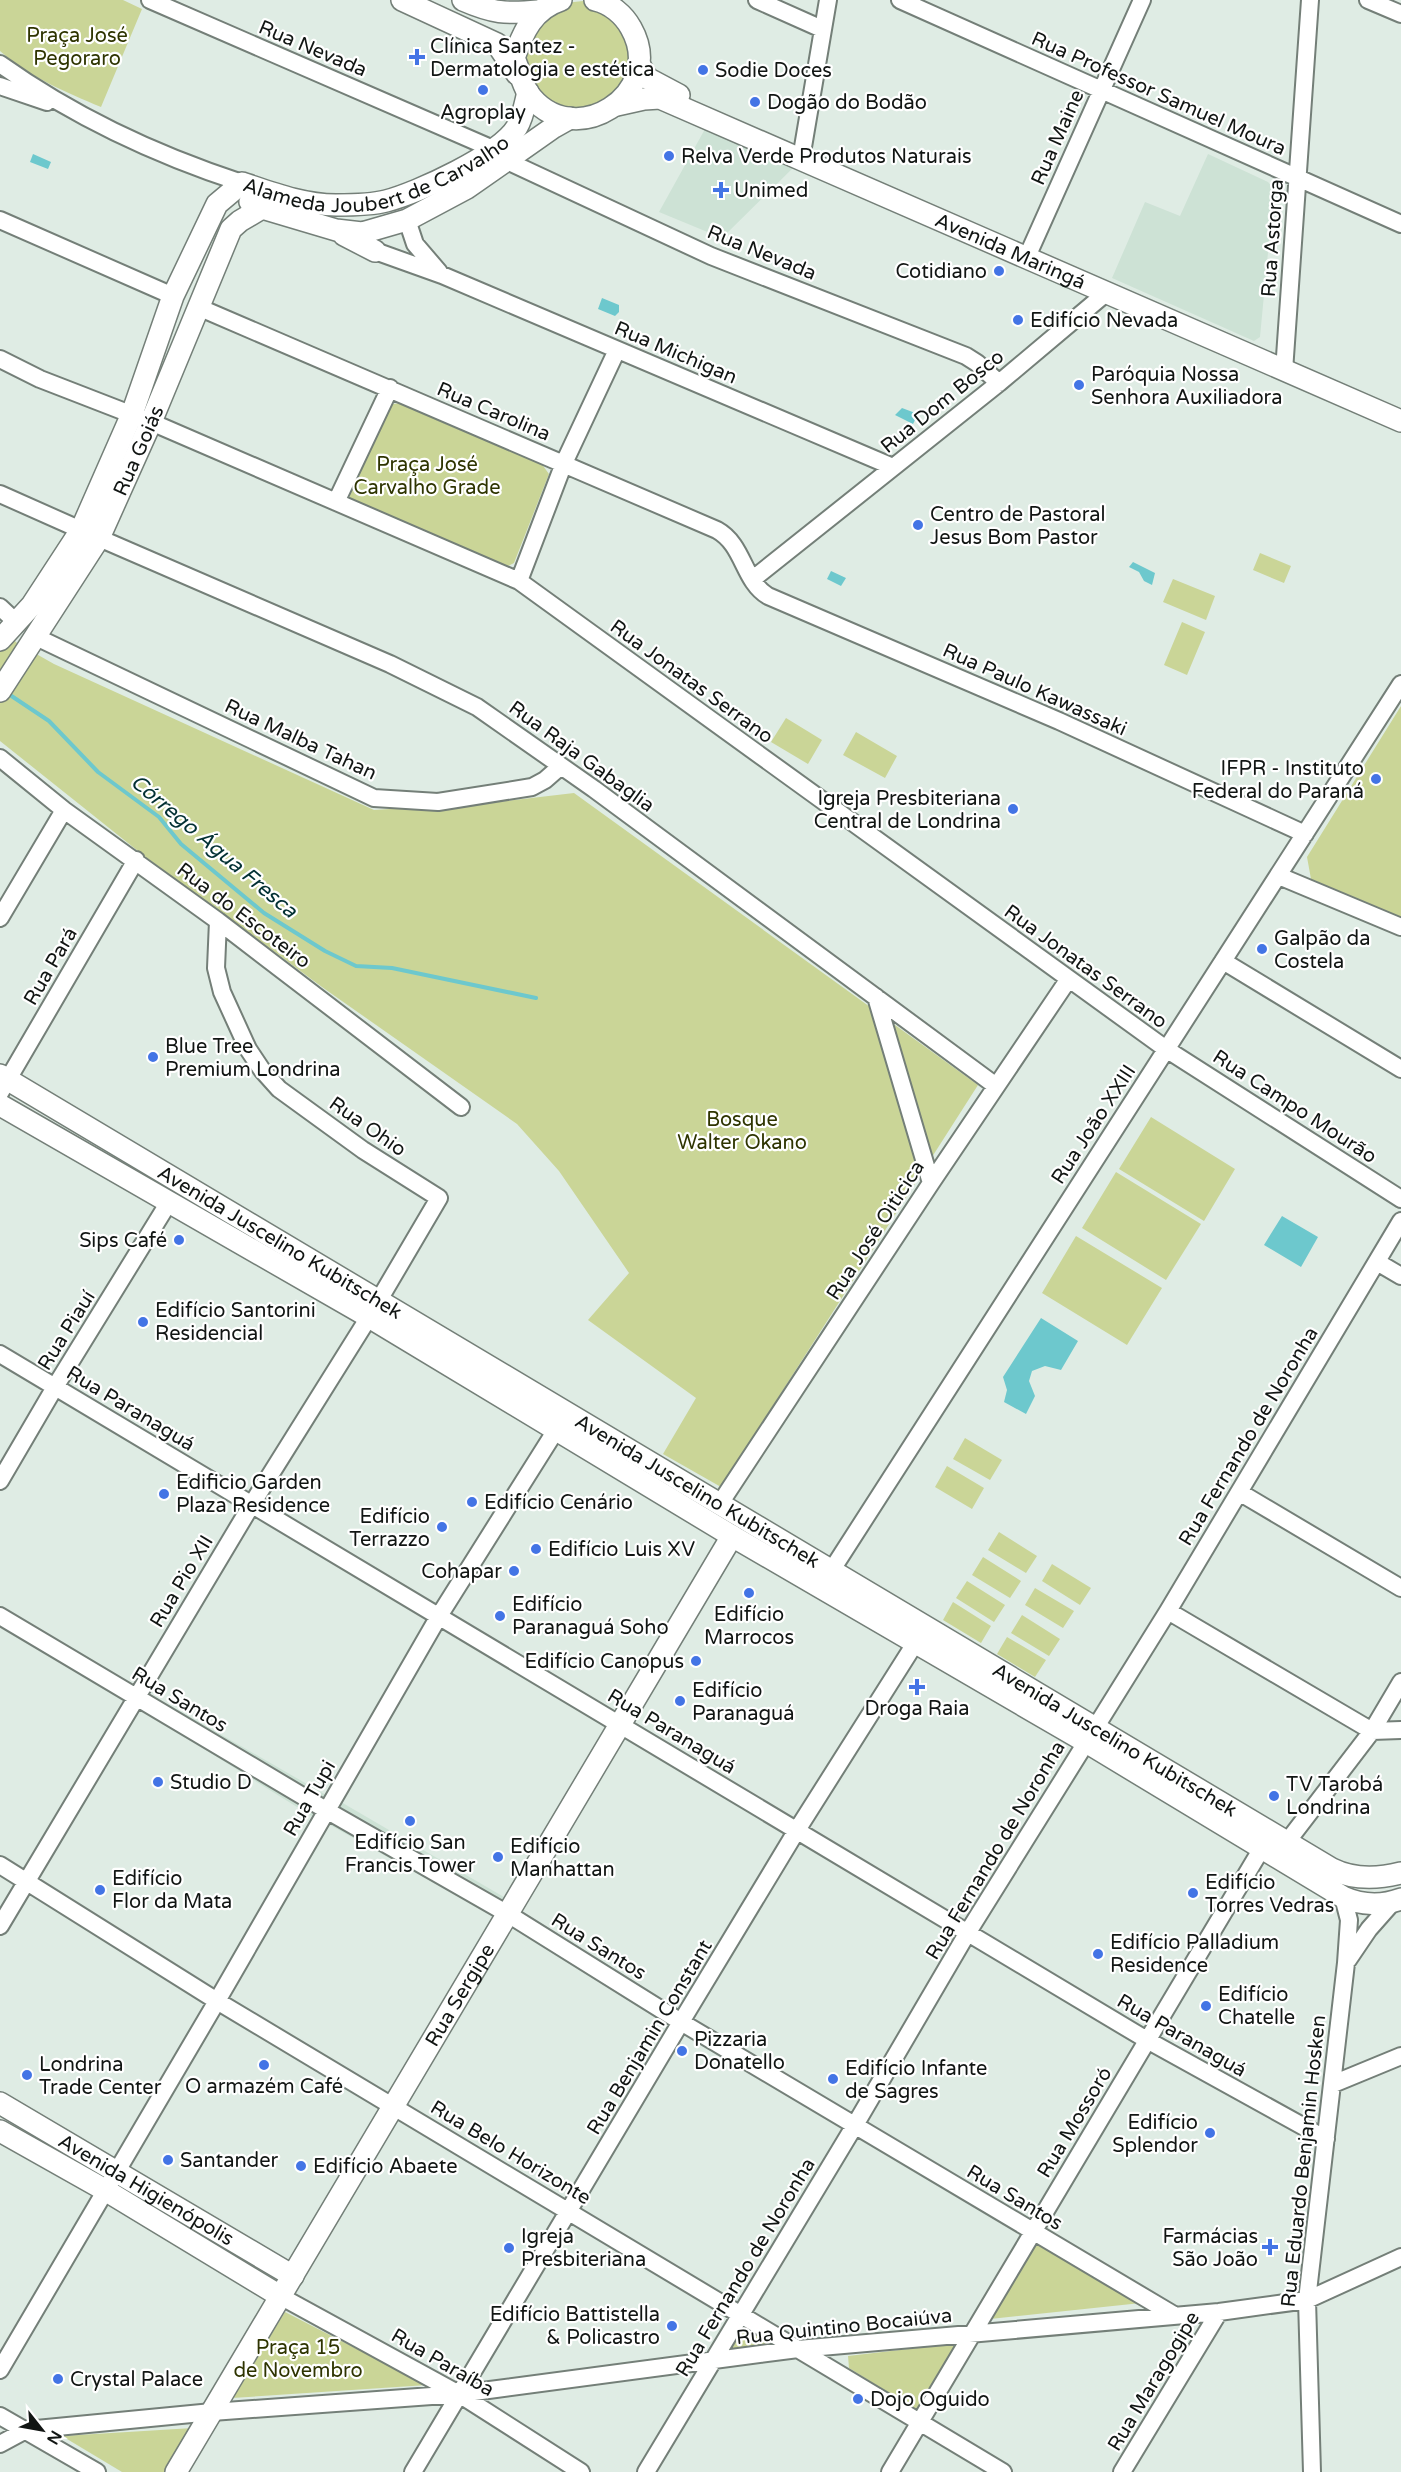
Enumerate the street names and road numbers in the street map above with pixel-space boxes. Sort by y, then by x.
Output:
street label: Rua Nevada [255,15,370,83]
street label: Rua Professor Samuel Moura [1028,27,1290,161]
street label: Rua Maine [1026,86,1090,189]
street label: Alameda Joubert de Carvalho [240,131,515,218]
street label: Rua Astorga [1257,178,1289,298]
street label: Avenida Maringá [931,208,1089,295]
street label: Rua Nevada [704,220,820,286]
street label: Rua Michigan [611,316,741,390]
street label: Rua Dom Bosco [876,345,1009,459]
street label: Rua Carolina [433,377,554,447]
street label: Rua Goiás [108,402,169,500]
street label: Rua Jonatas Serrano [605,615,778,749]
street label: Rua Paulo Kawassaki [939,638,1130,741]
street label: Rua Malba Tahan [221,694,380,786]
street label: Rua Raja Gabaglia [504,696,659,818]
street label: Rua do Escoteiro [172,858,315,974]
street label: Rua Jonatas Serrano [999,900,1172,1034]
street label: Rua Pará [19,923,83,1010]
street label: Rua Campo Mourão [1208,1045,1381,1169]
street label: Rua João XXIII [1046,1060,1141,1189]
street label: Rua Ohio [324,1092,410,1162]
street label: Rua José Oiticica [822,1156,930,1305]
street label: Avenida Juscelino Kubitschek [153,1161,406,1325]
street label: Rua Piauí [33,1286,101,1375]
street label: Rua Fernando de Noronha [1174,1323,1324,1550]
street label: Rua Paranaguá [62,1361,199,1457]
street label: Avenida Juscelino Kubitschek [570,1410,824,1574]
street label: Rua Pio XII [145,1531,219,1632]
street label: Avenida Juscelino Kubitschek [988,1658,1241,1823]
street label: Rua Santos [127,1662,232,1738]
street label: Rua Paranaguá [603,1684,740,1780]
street label: Rua Fernando de Noronha [921,1737,1071,1964]
street label: Rua Tupi [279,1756,341,1841]
street label: Rua Santos [546,1908,650,1986]
street label: Rua Benjamin Constant [582,1935,718,2139]
street label: Rua Sergipe [420,1940,500,2051]
street label: Rua Paranaguá [1113,1989,1250,2083]
street label: Rua Eduardo Benjamin Hosken [1277,2014,1331,2308]
street label: Rua Mossoró [1032,2063,1117,2182]
street label: Rua Belo Horizonte [426,2096,595,2210]
street label: Avenida Higienópolis [54,2129,238,2251]
street label: Rua Fernando de Noronha [671,2154,821,2381]
street label: Rua Santos [962,2160,1067,2236]
street label: Rua Quintino Bocaiúva [735,2304,953,2350]
street label: Rua Maragogipe [1103,2307,1205,2456]
street label: Rua Paraíba [387,2324,498,2402]

